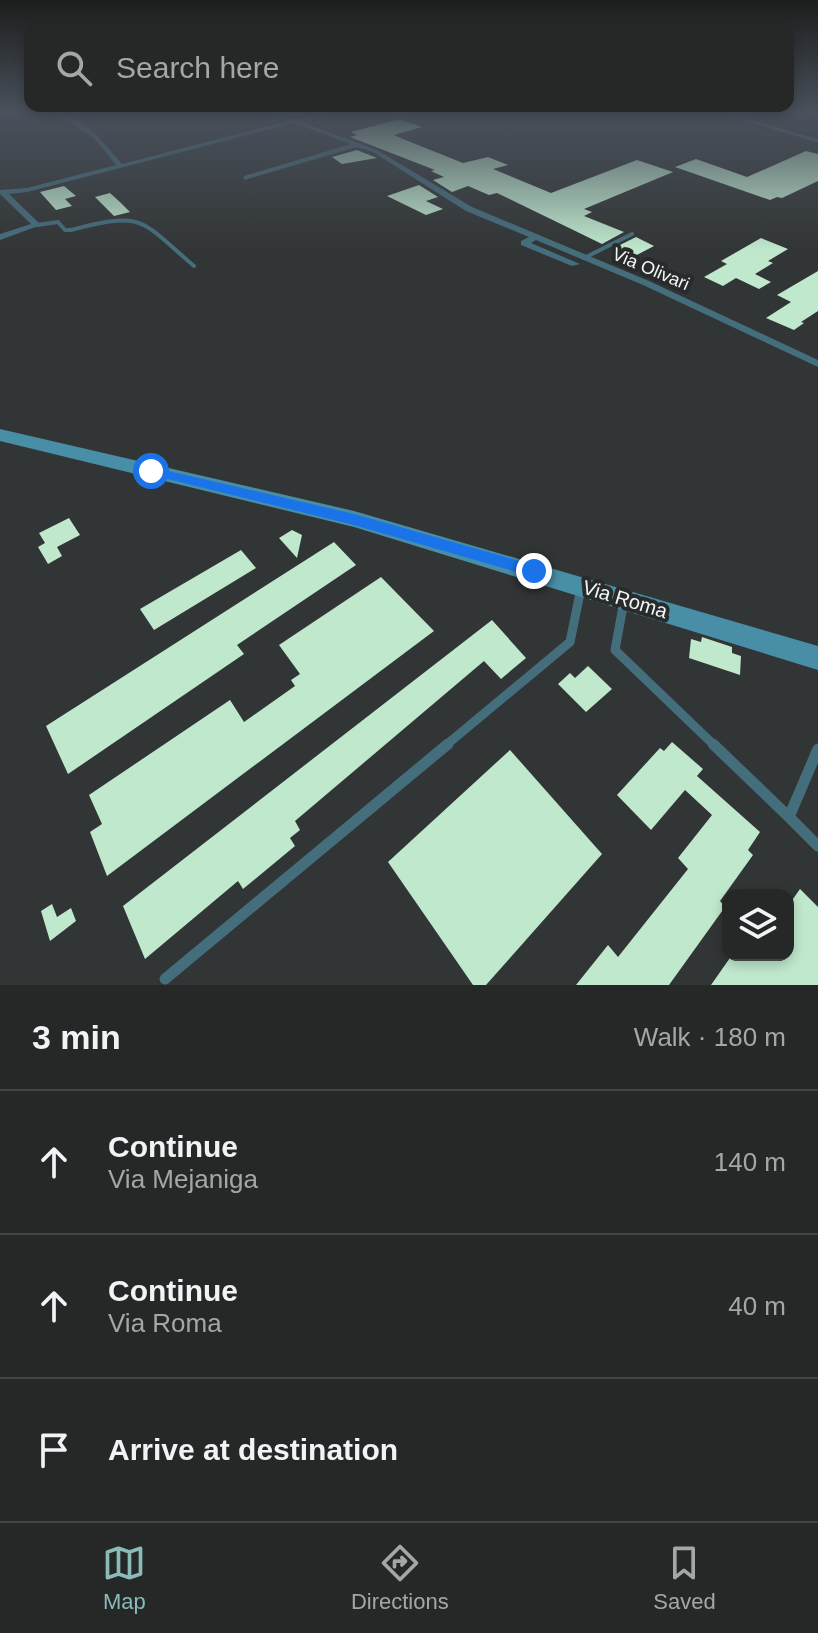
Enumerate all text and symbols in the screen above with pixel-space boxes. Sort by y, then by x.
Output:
search box [24,24,794,112]
icon: search [52,46,96,90]
text: Search here [116,51,279,84]
street label: Via Olivari [609,244,693,294]
route start [133,453,169,489]
route end [516,553,552,589]
street label: Via Roma [580,576,671,623]
map controls [722,889,794,961]
button: layers [722,889,794,961]
text: 3 min [32,1018,121,1056]
text: Walk · 180 m [634,1022,786,1052]
text: Continue [108,1130,238,1163]
icon: ahead [32,1140,76,1184]
text: 140 m [714,1147,786,1177]
text: Via Mejaniga [108,1164,258,1194]
text: Continue [108,1274,238,1307]
icon: ahead [32,1284,76,1328]
text: 40 m [728,1291,786,1321]
text: Via Roma [108,1308,222,1338]
icon: arrive [32,1428,76,1472]
text: Arrive at destination [108,1433,398,1466]
tab: Map [102,1541,146,1615]
tab: Directions [351,1541,449,1615]
tab: Saved [653,1541,716,1615]

